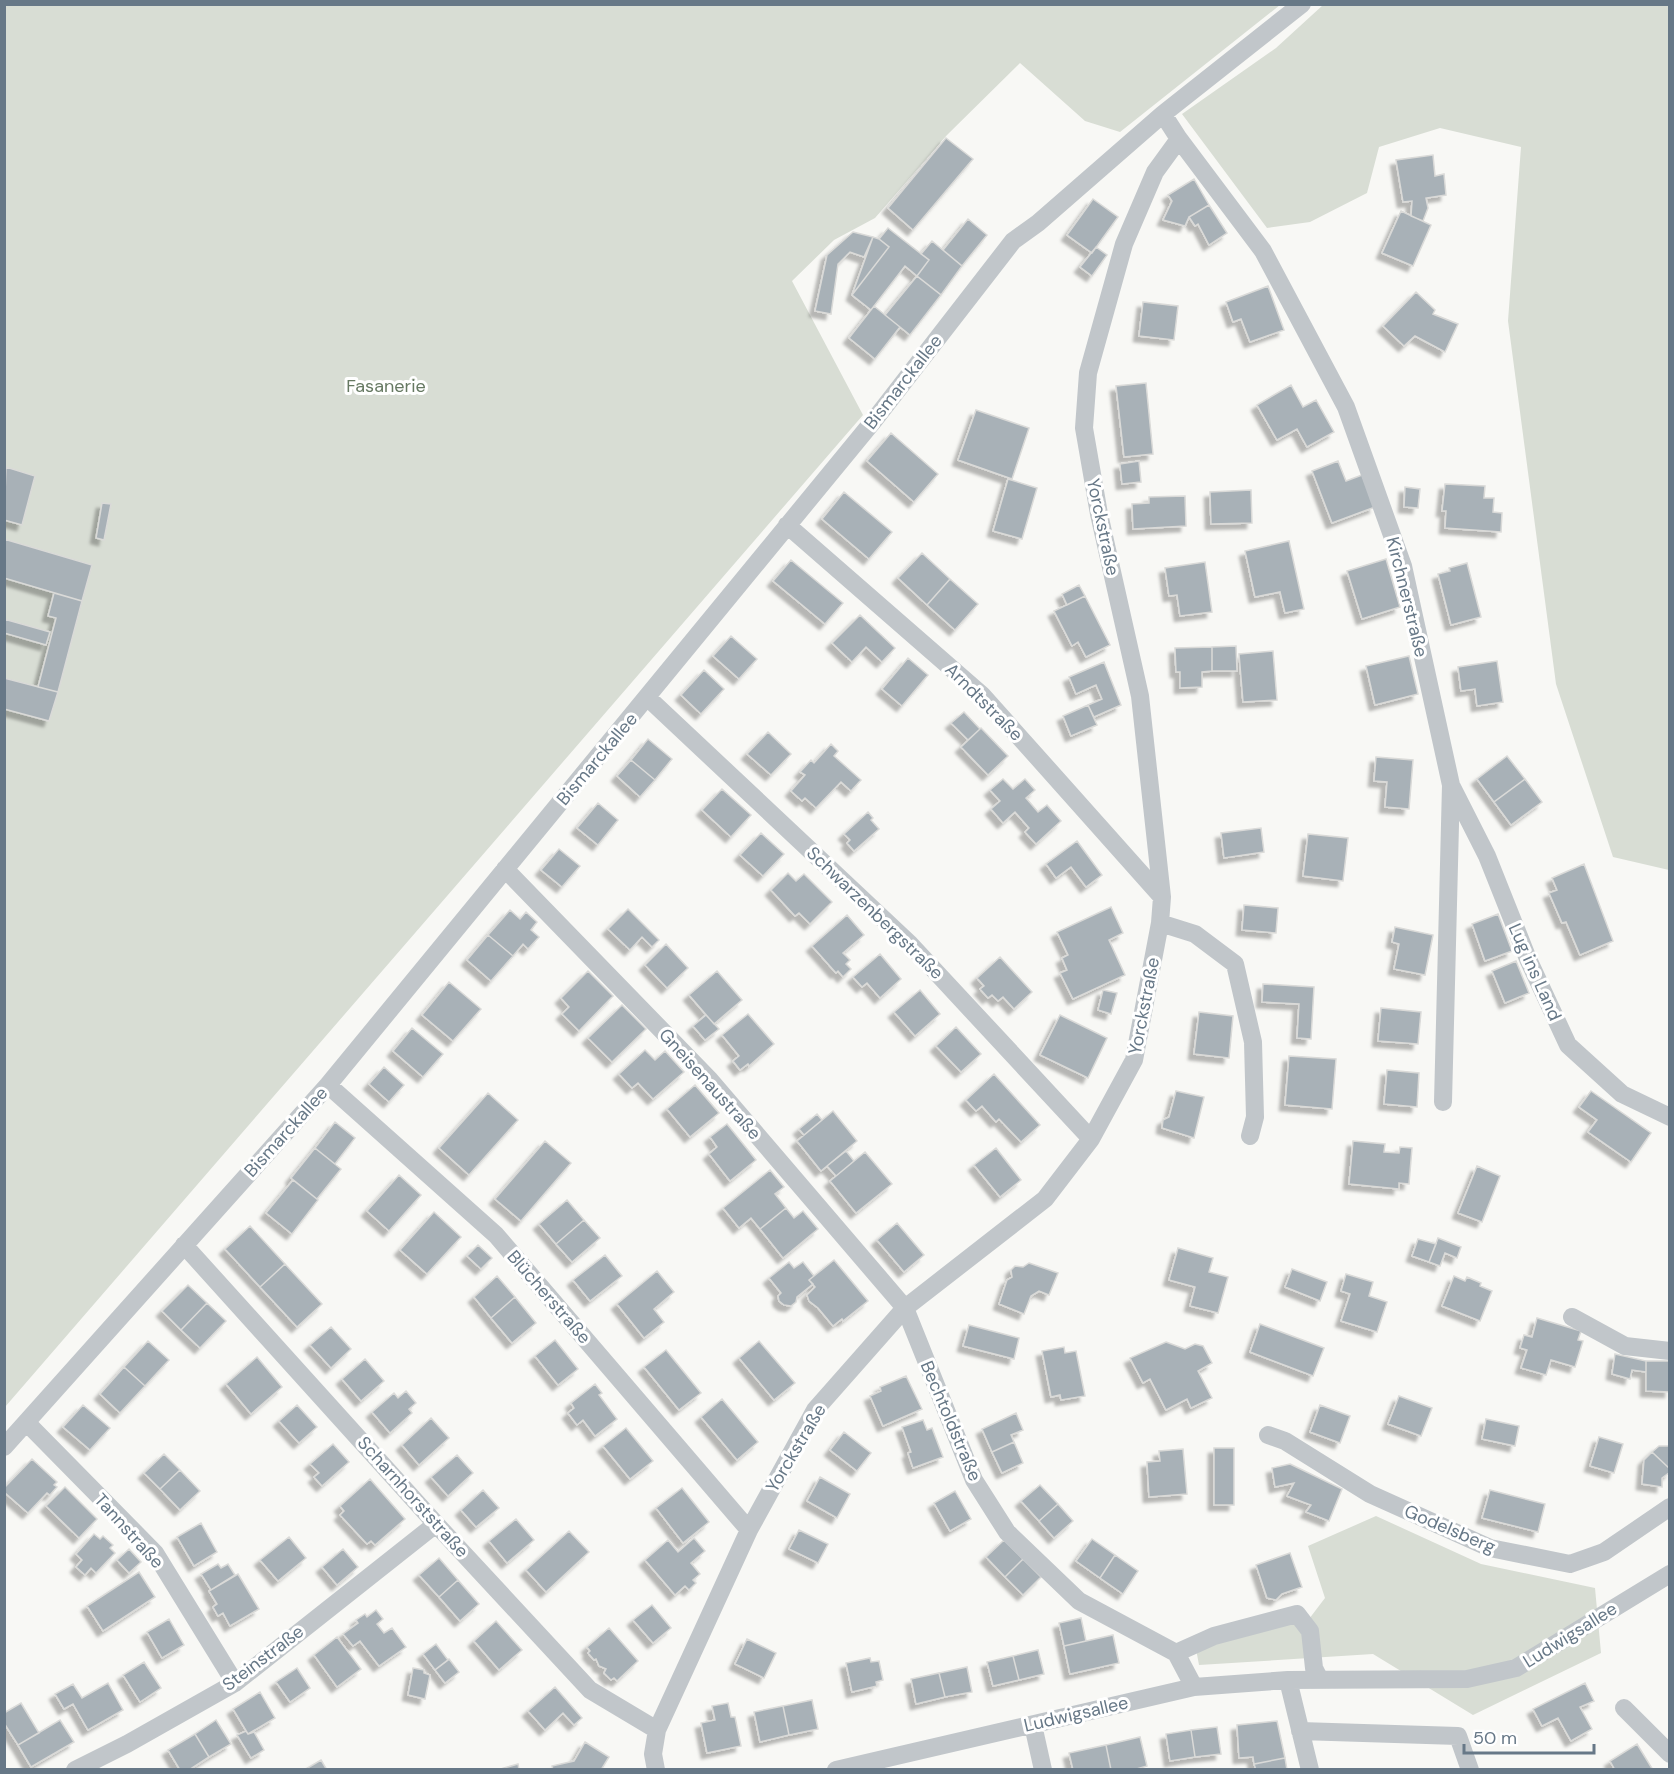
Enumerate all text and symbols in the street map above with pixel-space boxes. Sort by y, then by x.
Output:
street label: Bismarckallee [858,330,948,434]
park label: Fasanerie [346,374,426,398]
street label: Yorckstraße [1081,476,1125,578]
street label: Kirchnerstraße [1380,534,1434,660]
street label: Arndtstraße [940,658,1028,746]
street label: Bismarckallee [551,708,643,810]
street label: Schwarzenbergstraße [801,841,949,985]
street label: Lug ins Land [1503,920,1567,1024]
street label: Yorckstraße [1123,955,1165,1057]
street label: Gneisenaustraße [653,1023,767,1145]
street label: Bismarckallee [239,1082,333,1182]
street label: Blücherstraße [502,1245,596,1349]
street label: Bechtoldstraße [915,1357,987,1485]
street label: Yorckstraße [760,1400,832,1496]
street label: Scharnhorststraße [352,1431,474,1563]
street label: Tannstraße [89,1488,169,1574]
street label: Godelsberg [1401,1499,1499,1559]
street label: Ludwigsallee [1518,1597,1622,1673]
street label: Steinstraße [217,1619,309,1697]
street label: Ludwigsallee [1021,1690,1131,1738]
scale bar [1464,1717,1594,1755]
text: 50 m [1473,1726,1517,1750]

